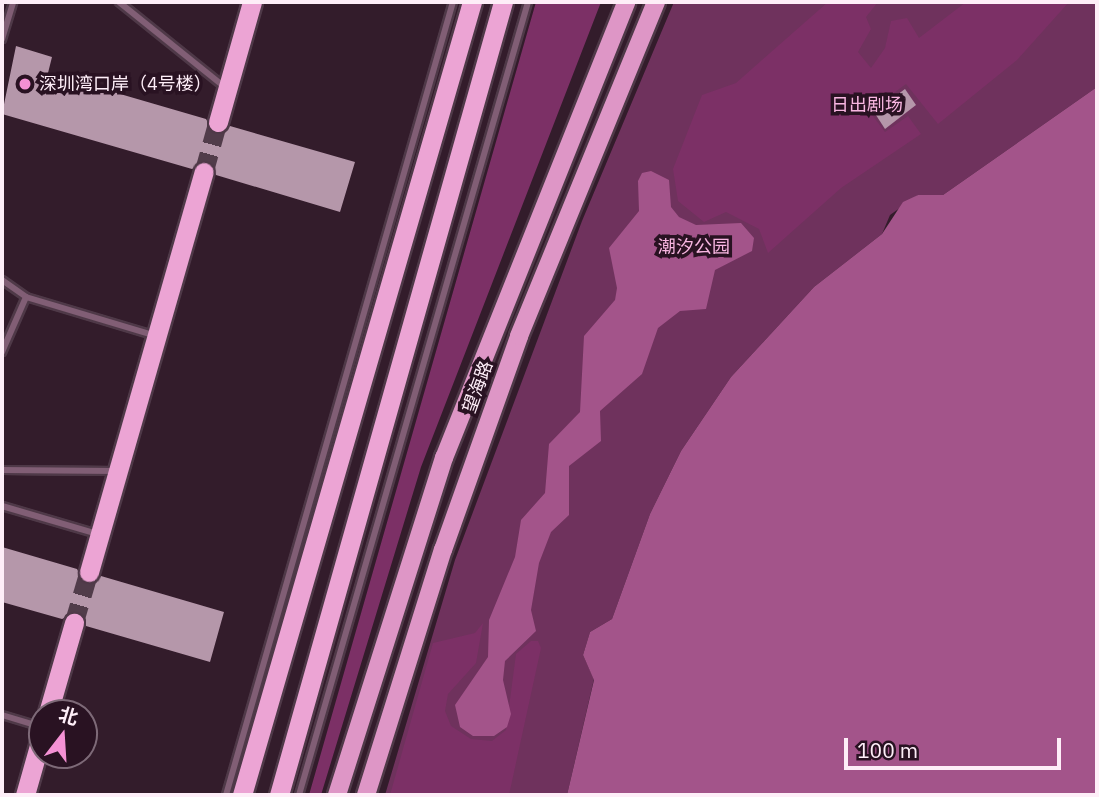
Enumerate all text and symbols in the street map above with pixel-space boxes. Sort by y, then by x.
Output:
place label: 深圳湾口岸（4号楼） [39,73,212,95]
marker: 深圳湾口岸（4号楼） [17,76,33,92]
park label: 日出剧场 [831,94,903,116]
park label: 潮汐公园 [658,236,730,258]
street label: 望海路 [459,358,497,416]
north arrow [28,699,98,769]
text: 北 [56,702,81,730]
scale bar [847,724,1064,768]
text: 100 m [857,736,918,764]

